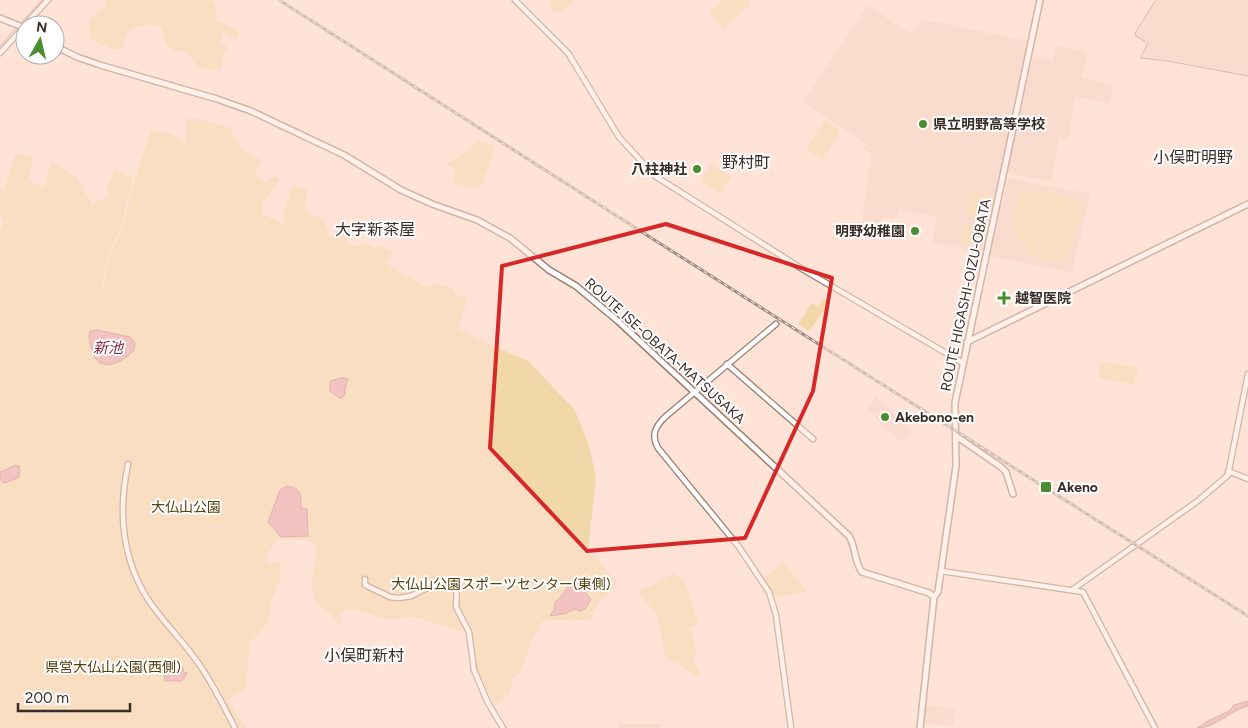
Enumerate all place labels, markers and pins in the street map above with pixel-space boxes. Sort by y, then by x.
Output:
place label: 県立明野高等学校 [933,116,1045,133]
marker: 県立明野高等学校 [917,118,929,130]
place label: 八柱神社 [631,161,687,178]
marker: 八柱神社 [691,163,703,175]
place label: 明野幼稚園 [835,223,905,240]
marker: 明野幼稚園 [909,225,921,237]
place label: 越智医院 [1015,290,1071,307]
marker: 越智医院 [997,291,1011,305]
place label: Akebono-en [895,409,974,426]
marker: Akebono-en [879,411,891,423]
place label: Akeno [1057,479,1098,496]
marker: Akeno [1039,480,1053,494]

